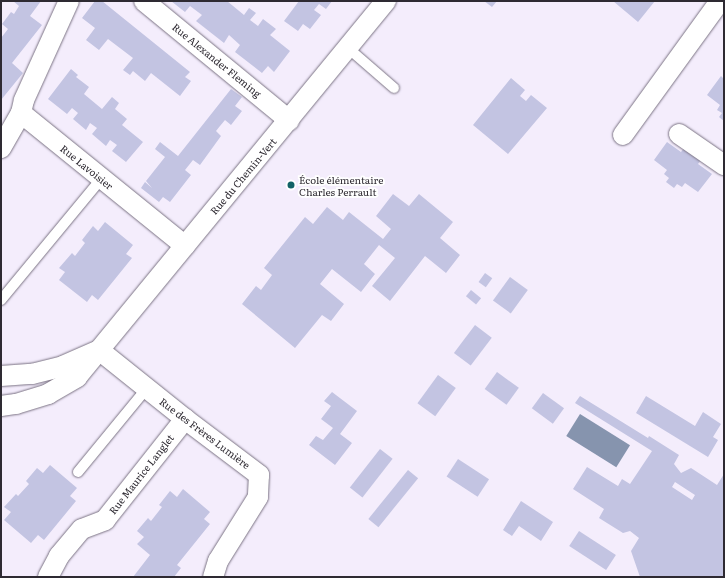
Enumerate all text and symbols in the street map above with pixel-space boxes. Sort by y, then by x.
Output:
street label: Rue Alexander Fleming [170,20,264,100]
street label: Rue du Chemin-Vert [208,135,278,217]
street label: Rue Lavoisier [58,142,116,192]
place label: École élémentaire Charles Perrault [299,173,383,196]
marker: École élémentaire Charles Perrault [286,180,296,190]
street label: Rue des Frères Lumière [157,395,253,471]
street label: Rue Maurice Langlet [106,432,176,516]

